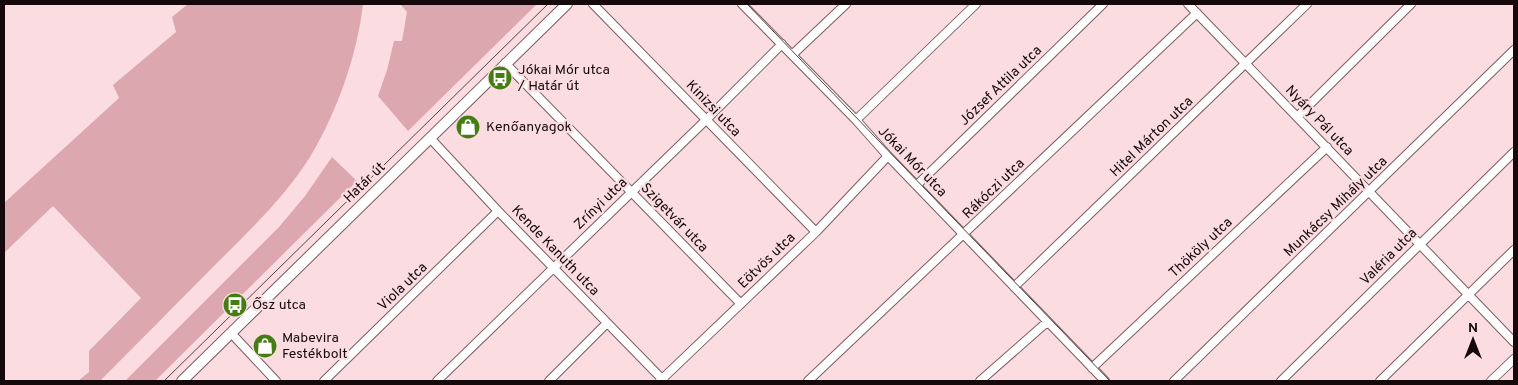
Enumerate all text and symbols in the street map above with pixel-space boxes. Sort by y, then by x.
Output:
street label: József Attila utca [956,42,1046,130]
place label: Jókai Mór utca / Határ út [517,62,610,95]
bus stop icon: Jókai Mór utca / Határ út [487,65,513,91]
street label: Kinizsi utca [682,77,744,141]
street label: Nyáry Pál utca [1281,82,1357,160]
street label: Hitel Márton utca [1107,93,1197,181]
shop icon: Kenőanyagok [455,114,481,140]
place label: Kenőanyagok [486,119,572,136]
street label: Jókai Mór utca [874,123,950,201]
street label: Munkácsy Mihály utca [1281,153,1391,261]
street label: Rákóczi utca [959,155,1029,223]
street label: Határ út [341,159,389,207]
street label: Zrínyi utca [571,174,631,234]
street label: Szigetvár utca [637,180,711,256]
street label: Kende Kanuth utca [508,202,602,300]
street label: Thököly utca [1166,214,1236,282]
street label: Valéria utca [1357,225,1421,289]
street label: Eötvös utca [735,230,799,292]
street label: Viola utca [375,259,431,315]
bus stop icon: Ősz utca [222,292,248,318]
place label: Ősz utca [252,296,306,314]
north arrow [1448,315,1498,365]
text: N [1468,320,1478,337]
place label: Mabevira Festékbolt [282,330,348,363]
shop icon: Mabevira Festékbolt [252,333,278,359]

